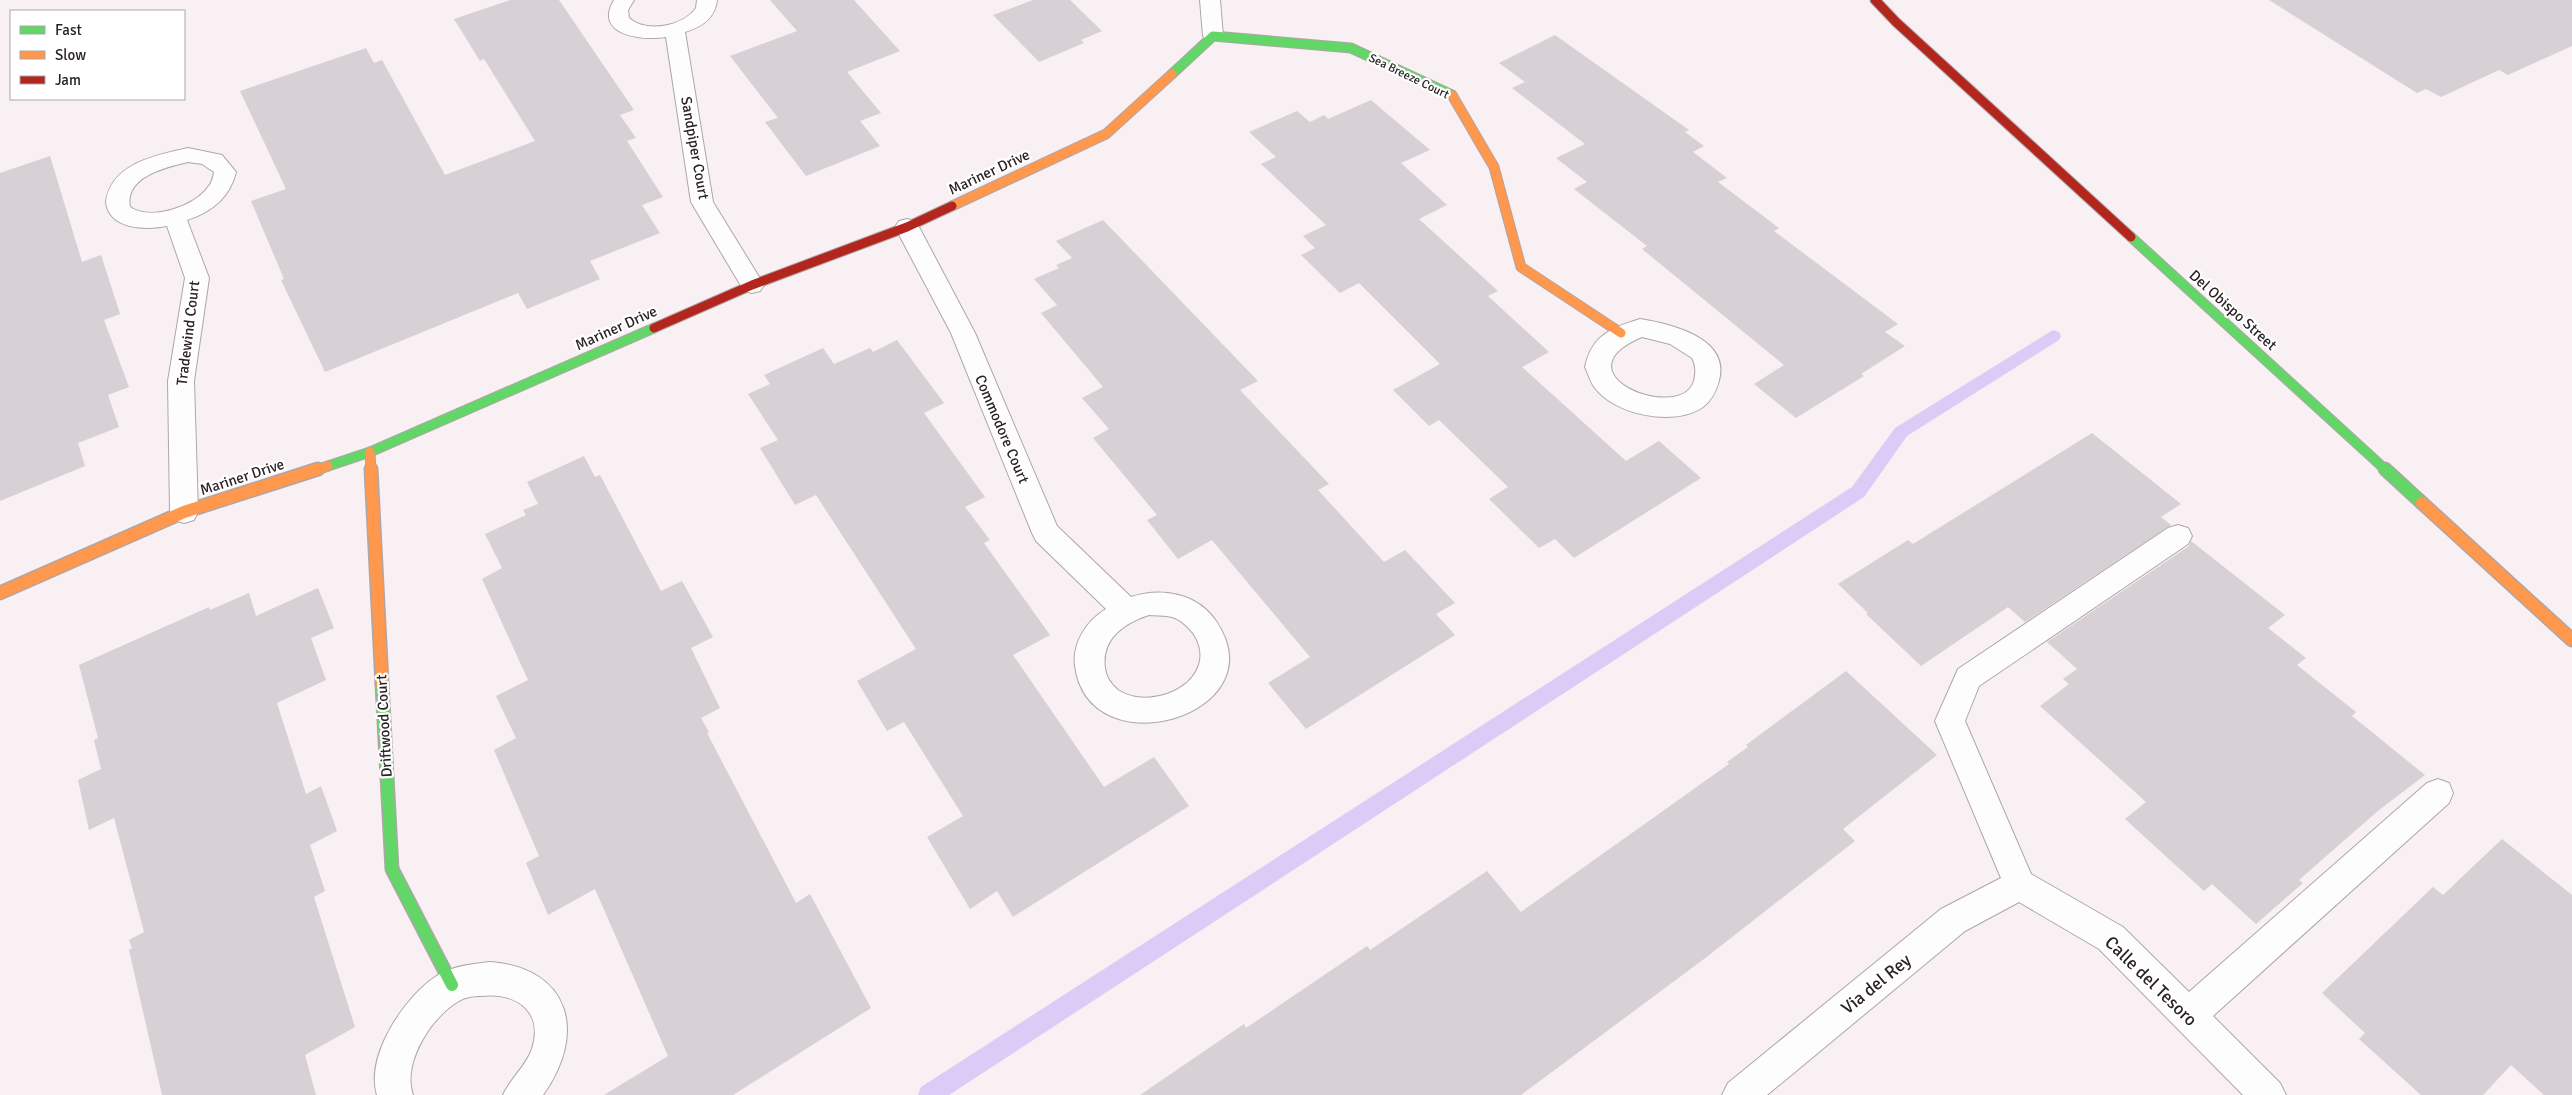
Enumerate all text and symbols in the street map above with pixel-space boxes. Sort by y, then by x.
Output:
legend [10,10,185,100]
text: Fast [55,21,82,39]
text: Slow [55,46,86,64]
street label: Sea Breeze Court [1366,51,1451,102]
text: Jam [55,71,81,89]
street label: Sandpiper Court [677,95,713,201]
street label: Mariner Drive [945,145,1033,199]
street label: Del Obispo Street [2186,266,2280,354]
street label: Tradewind Court [173,280,203,386]
street label: Mariner Drive [572,302,660,354]
street label: Commodore Court [971,372,1033,486]
street label: Mariner Drive [198,455,286,499]
street label: Driftwood Court [372,674,396,778]
street label: Calle del Tesoro [2100,931,2202,1031]
street label: Via del Rey [1836,949,1916,1019]

